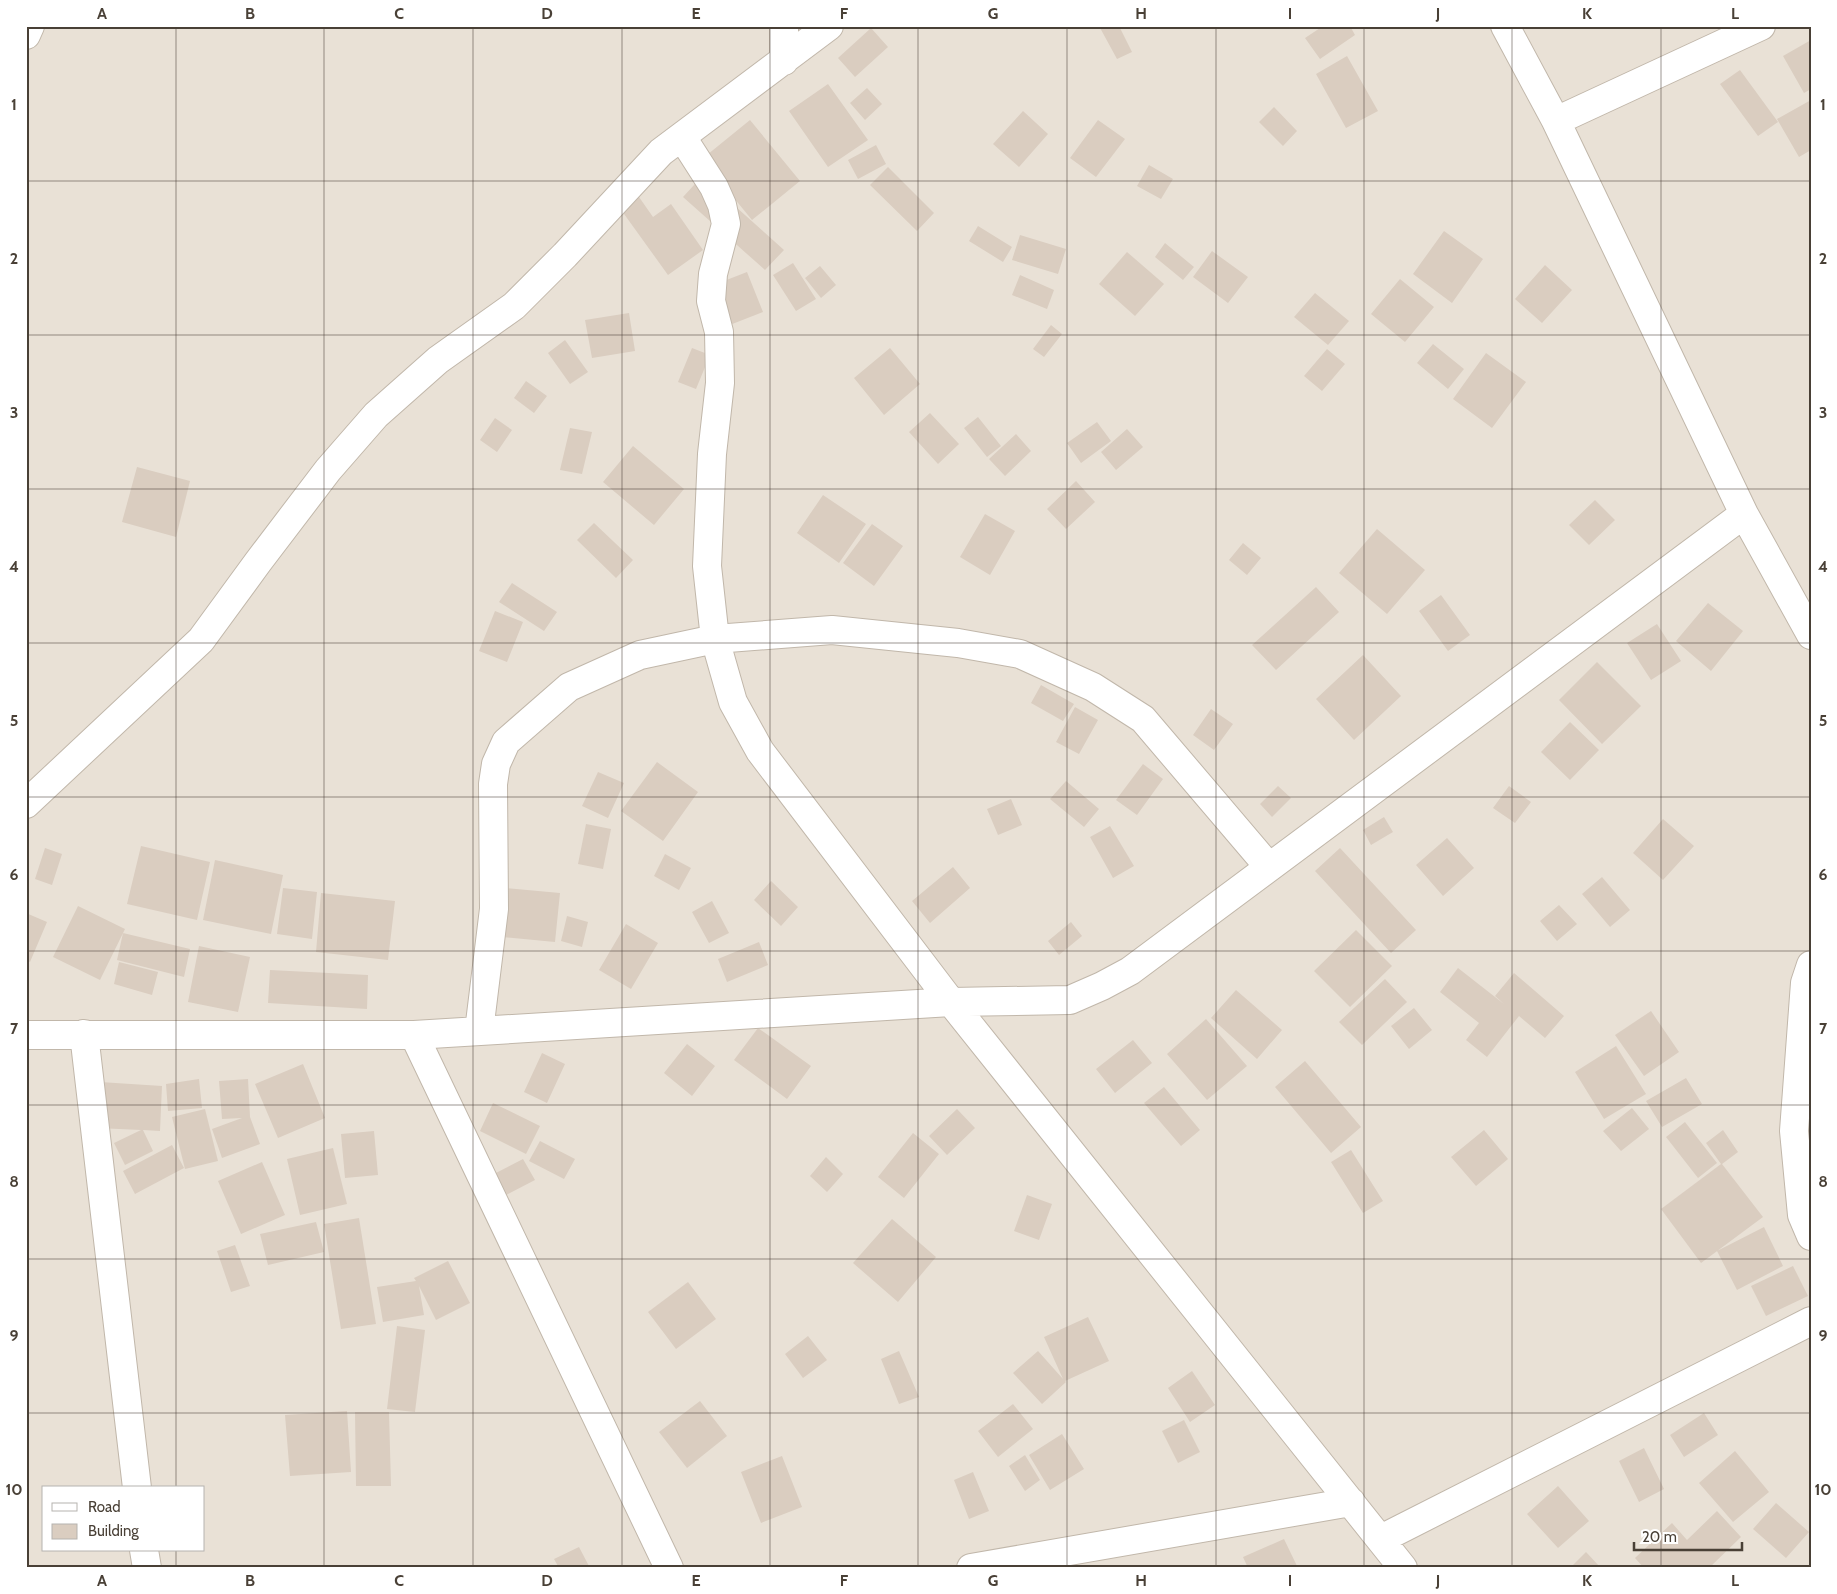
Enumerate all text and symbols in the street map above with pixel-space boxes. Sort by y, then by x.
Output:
text: A [97,4,107,23]
text: B [245,4,255,23]
text: C [394,4,404,23]
text: D [541,4,553,23]
text: E [691,4,701,23]
text: F [840,4,849,23]
text: G [988,4,998,23]
text: H [1135,4,1147,23]
text: I [1288,4,1292,23]
text: J [1435,4,1440,23]
text: K [1582,4,1592,23]
text: L [1731,4,1739,23]
text: 1 [11,95,17,114]
text: 1 [1820,95,1826,114]
text: 2 [10,249,18,268]
text: 2 [1819,249,1827,268]
text: 3 [10,403,18,422]
text: 3 [1819,403,1827,422]
text: 4 [9,557,19,576]
text: 4 [1818,557,1828,576]
text: 5 [10,711,18,730]
text: 5 [1819,711,1827,730]
text: 6 [10,865,19,884]
text: 6 [1819,865,1828,884]
text: 7 [10,1019,19,1038]
text: 7 [1819,1019,1828,1038]
text: 8 [9,1172,19,1191]
text: 8 [1818,1172,1828,1191]
text: 9 [10,1326,19,1345]
text: 9 [1819,1326,1828,1345]
text: 10 [5,1480,23,1499]
text: 10 [1814,1480,1832,1499]
legend [42,1486,205,1552]
text: Road [88,1498,121,1516]
scale bar [1634,1519,1742,1551]
text: Building [88,1522,139,1540]
text: 20 m [1642,1528,1677,1546]
text: A [97,1571,107,1590]
text: B [245,1571,255,1590]
text: C [394,1571,404,1590]
text: D [541,1571,553,1590]
text: E [691,1571,701,1590]
text: F [840,1571,849,1590]
text: G [988,1571,998,1590]
text: H [1135,1571,1147,1590]
text: I [1288,1571,1292,1590]
text: J [1435,1571,1440,1590]
text: K [1582,1571,1592,1590]
text: L [1731,1571,1739,1590]

